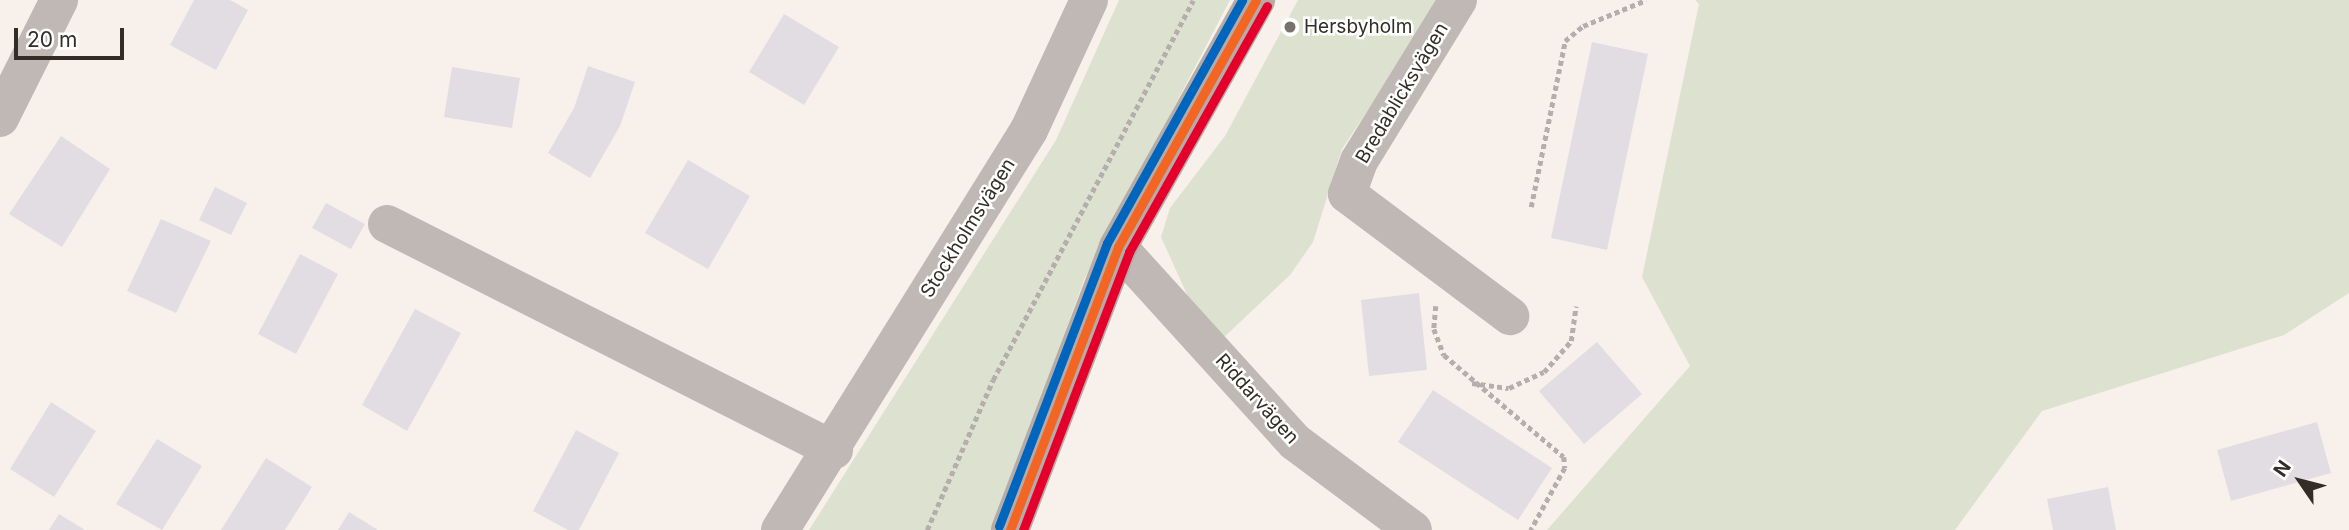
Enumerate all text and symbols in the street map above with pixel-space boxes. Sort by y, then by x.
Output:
scale bar [18,14,128,58]
place label: Hersbyholm [1304,16,1412,38]
marker: Hersbyholm [1282,19,1298,35]
street label: Bredablicksvägen [1351,19,1453,167]
text: 20 m [27,27,77,52]
street label: Stockholmsvägen [916,154,1020,302]
street label: Riddarvägen [1211,349,1303,449]
north arrow [2265,446,2335,516]
text: N [2269,456,2296,481]

